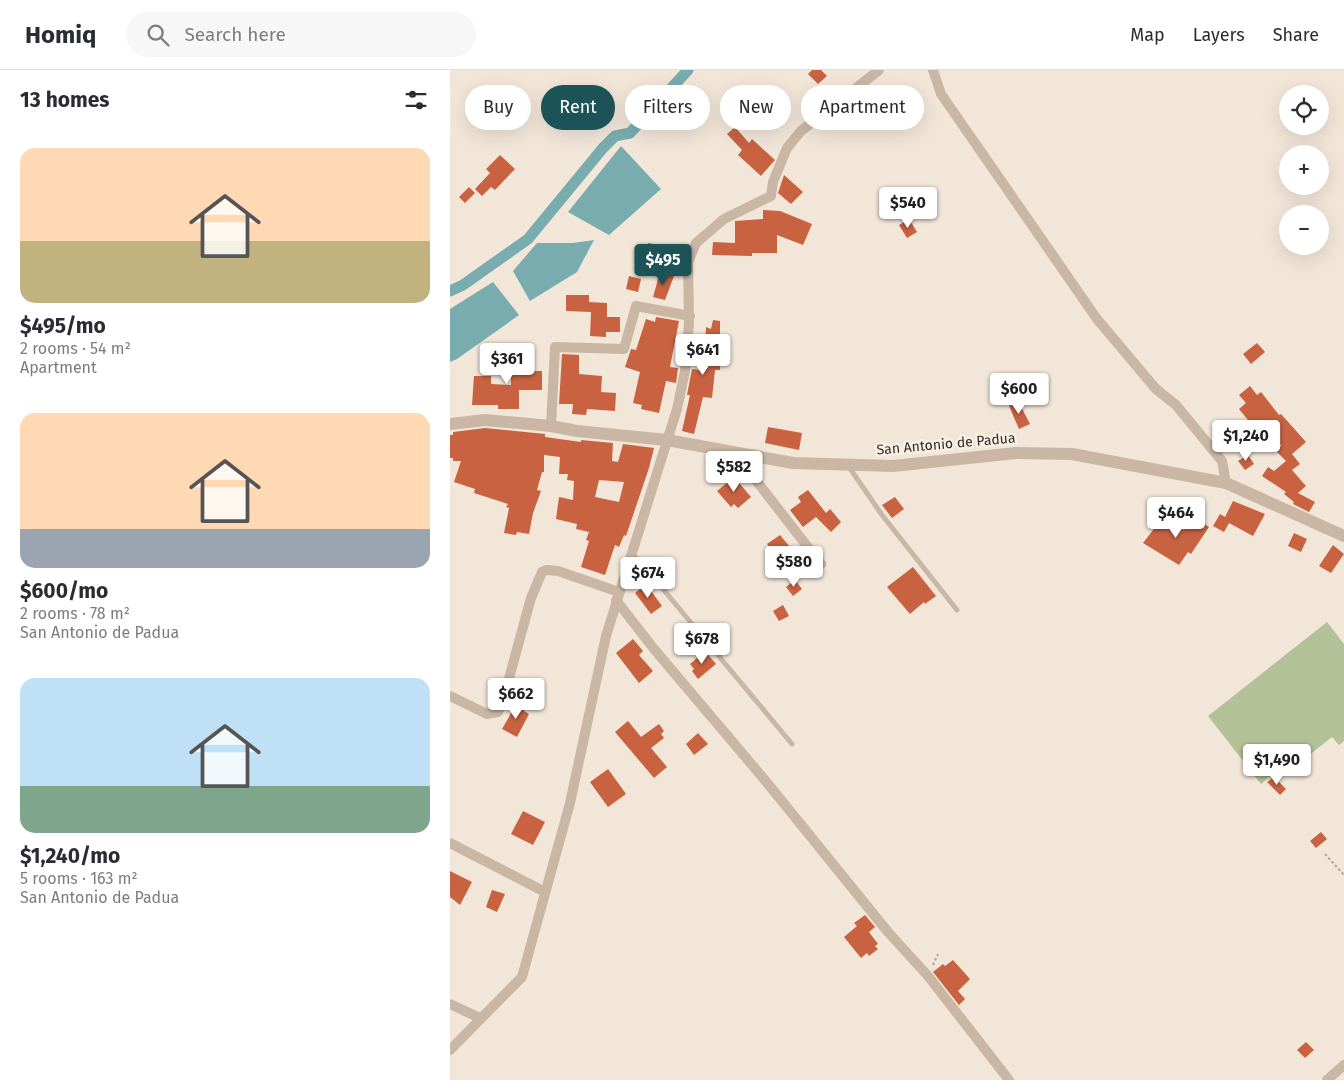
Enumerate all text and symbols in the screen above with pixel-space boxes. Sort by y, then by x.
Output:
search box [126,12,476,57]
text: Homiq [25,21,96,49]
icon: search [144,21,172,49]
text: Search here [184,23,286,46]
text: Map [1130,24,1165,46]
text: Layers [1193,24,1245,46]
text: Share [1273,24,1319,46]
chip: Buy [465,85,531,130]
chip: Rent [541,85,615,130]
chip: Filters [625,85,710,130]
chip: New [720,85,791,130]
chip: Apartment [801,85,924,130]
map controls [1279,85,1329,255]
button: locate [1279,85,1329,135]
icon: filters [402,86,430,114]
text: 13 homes [20,87,110,113]
button: + [1279,145,1329,195]
icon: home [180,181,270,271]
pin: $540 [878,186,938,229]
text: $540 [890,193,926,212]
button: − [1279,205,1329,255]
pin: $495 [633,244,693,286]
text: $495 [645,250,681,269]
text: $495/mo [20,313,106,339]
pin: $641 [673,334,733,376]
text: 2 rooms · 54 m² [20,339,131,358]
text: $641 [686,340,720,359]
pin: $361 [477,342,537,385]
text: $361 [491,349,523,368]
text: Apartment [20,358,97,377]
pin: $600 [989,372,1049,415]
text: $600 [1001,379,1037,398]
pin: $1,240 [1205,420,1287,462]
text: $1,240 [1223,426,1269,445]
street label: San Antonio de Padua [876,429,1016,459]
icon: home [180,446,270,536]
pin: $582 [704,450,764,493]
text: $582 [717,457,751,476]
pin: $464 [1146,496,1206,539]
text: $464 [1158,503,1194,522]
pin: $580 [764,546,824,588]
text: $580 [776,552,812,571]
pin: $674 [618,556,678,599]
text: $674 [631,563,665,582]
text: $600/mo [20,578,108,604]
text: 2 rooms · 78 m² [20,604,130,623]
pin: $678 [672,622,732,665]
text: San Antonio de Padua [20,623,179,642]
text: $678 [685,629,719,648]
pin: $662 [486,678,546,720]
text: $662 [499,684,533,703]
icon: home [180,711,270,801]
pin: $1,490 [1236,744,1318,786]
text: $1,490 [1254,750,1300,769]
text: $1,240/mo [20,843,120,869]
text: 5 rooms · 163 m² [20,869,138,888]
text: San Antonio de Padua [20,888,179,907]

